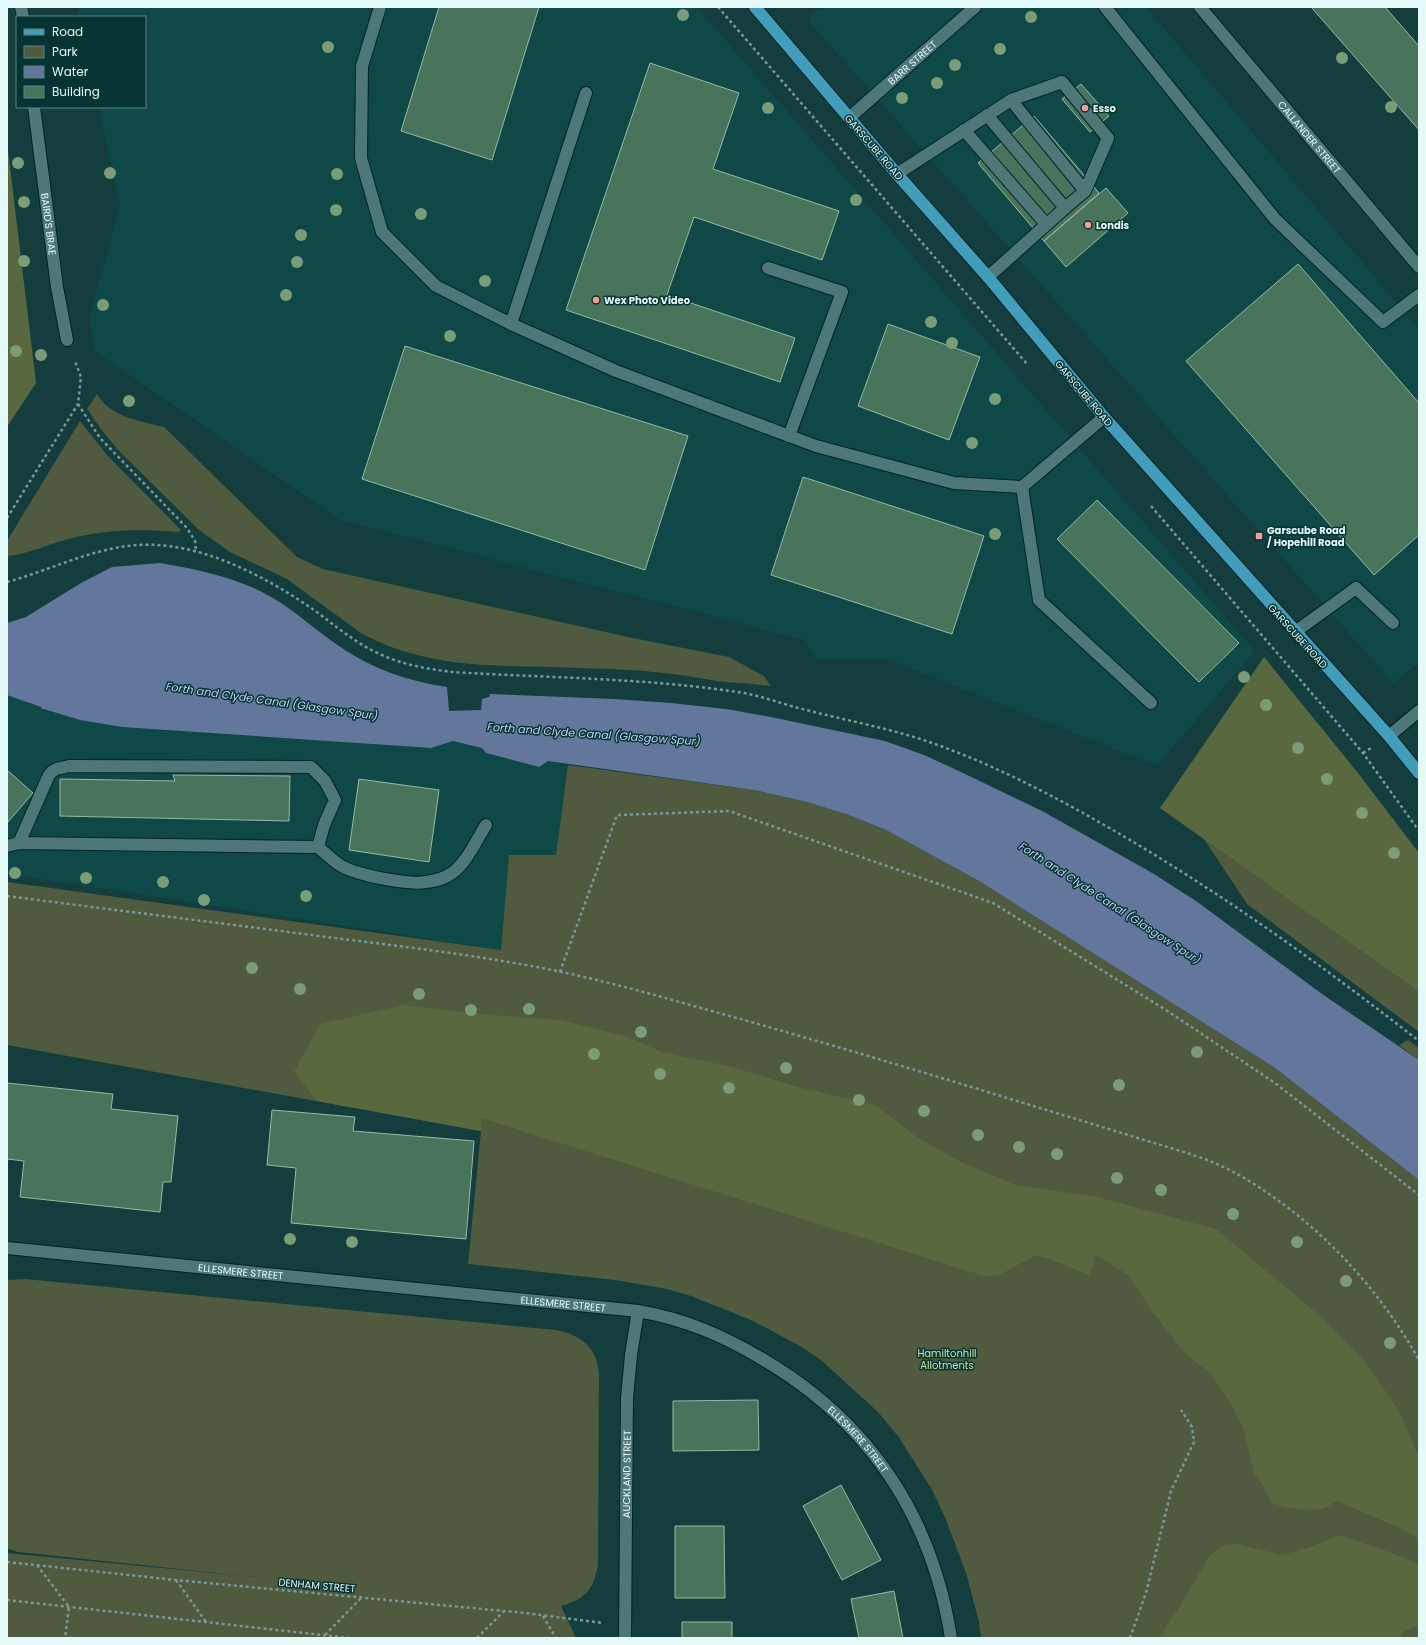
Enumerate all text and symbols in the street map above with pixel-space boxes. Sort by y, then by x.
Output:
legend [16,16,146,108]
text: Road [52,23,83,40]
street label: BARR STREET [885,37,941,89]
text: Park [52,43,79,60]
text: Water [52,63,89,80]
text: Building [52,83,100,100]
street label: CALLANDER STREET [1274,98,1345,177]
place label: Esso [1093,101,1117,116]
marker: Esso [1080,103,1090,113]
street label: GARSCUBE ROAD [841,111,906,183]
street label: BAIRD'S BRAE [37,192,60,256]
place label: Londis [1096,218,1130,233]
marker: Londis [1083,220,1093,230]
place label: Wex Photo Video [604,293,691,308]
marker: Wex Photo Video [591,295,601,305]
street label: GARSCUBE ROAD [1051,357,1116,430]
place label: Garscube Road / Hopehill Road [1267,523,1346,550]
marker: Garscube Road / Hopehill Road [1254,531,1264,541]
street label: GARSCUBE ROAD [1264,601,1331,672]
water label: Forth and Clyde Canal (Glasgow Spur) [165,678,379,724]
water label: Forth and Clyde Canal (Glasgow Spur) [487,719,701,749]
water label: Forth and Clyde Canal (Glasgow Spur) [1016,838,1204,968]
street label: ELLESMERE STREET [197,1260,285,1284]
street label: ELLESMERE STREET [520,1292,607,1316]
park label: Hamiltonhill Allotments [917,1346,977,1373]
street label: ELLESMERE STREET [824,1403,892,1477]
street label: AUCKLAND STREET [619,1429,635,1518]
street label: DENHAM STREET [278,1575,357,1596]

